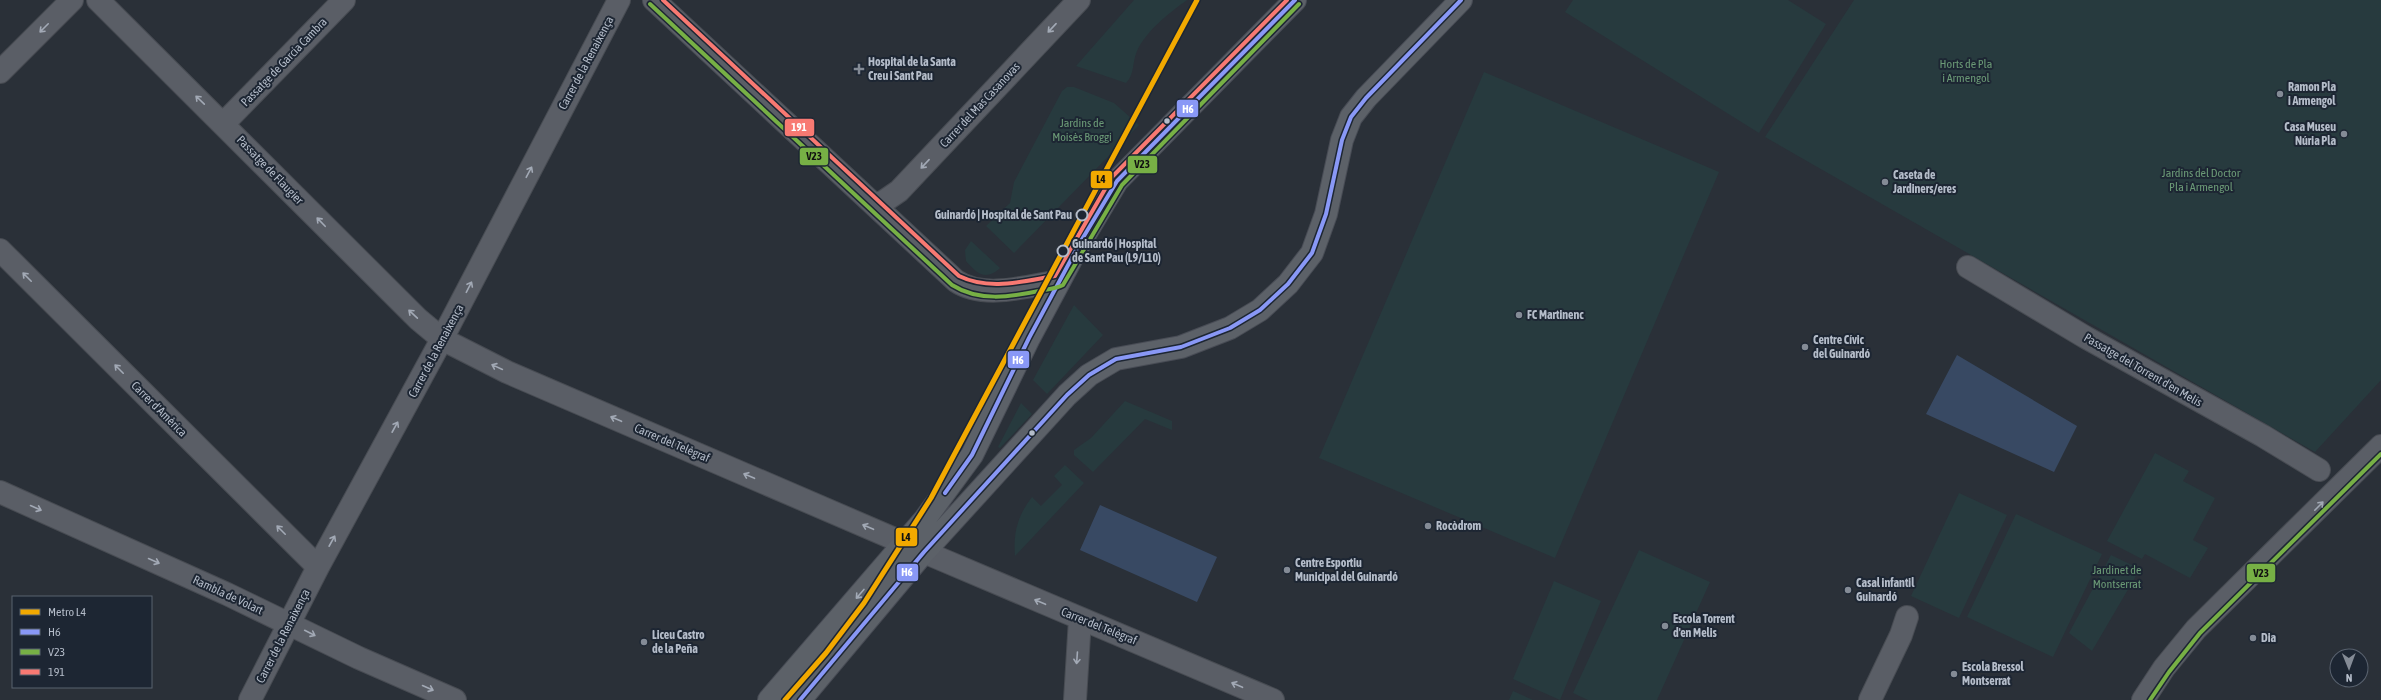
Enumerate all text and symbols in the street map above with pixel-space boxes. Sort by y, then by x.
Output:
street label: Carrer de la Renaixença [556,14,616,112]
street label: Passatge de Garcia Cambra [238,15,330,109]
one-way arrow [39,23,49,33]
one-way arrow [1048,23,1057,34]
place label: Hospital de la Santa Creu i Sant Pau [868,55,956,83]
park label: Horts de Pla i Armengol [1940,57,1992,85]
street label: Carrer del Mas Casanovas [937,60,1023,150]
marker: Hospital de la Santa Creu i Sant Pau [853,63,865,75]
place label: Ramon Pla i Armengol [2288,80,2336,108]
marker: Ramon Pla i Armengol [2275,89,2285,99]
one-way arrow [195,95,205,105]
line badge: H6 [1176,99,1199,118]
text: H6 [1182,103,1194,115]
park label: Jardins de Moisès Broggi [1052,116,1112,144]
unlabelled marker [1162,116,1172,126]
line badge: 191 [784,118,815,137]
place label: Casa Museu Núria Pla [2284,120,2336,148]
text: 191 [791,121,807,133]
marker: Casa Museu Núria Pla [2339,129,2349,139]
street label: Passatge de Flaugier [234,133,307,207]
line badge: V23 [799,147,829,166]
text: V23 [805,150,822,162]
line badge: V23 [1127,155,1158,174]
text: V23 [1133,158,1150,170]
one-way arrow [920,159,930,169]
one-way arrow [526,166,533,178]
park label: Jardins del Doctor Pla i Armengol [2162,166,2241,194]
place label: Caseta de Jardiners/eres [1892,168,1957,196]
line badge: L4 [1090,170,1113,189]
text: L4 [1096,173,1106,185]
marker: Caseta de Jardiners/eres [1880,177,1890,187]
place label: Guinardó | Hospital de Sant Pau [935,208,1072,222]
marker: Guinardó | Hospital de Sant Pau [1075,208,1089,222]
one-way arrow [316,217,326,227]
place label: Guinardó | Hospital de Sant Pau (L9/L10) [1072,237,1161,265]
marker: Guinardó | Hospital de Sant Pau (L9/L10) [1056,244,1070,258]
one-way arrow [22,272,32,282]
one-way arrow [466,282,473,294]
street label: Carrer de la Renaixença [406,302,466,400]
place label: FC Martinenc [1527,308,1584,322]
one-way arrow [408,310,418,319]
marker: FC Martinenc [1514,310,1524,320]
street label: Passatge del Torrent d'en Melis [2081,330,2205,410]
place label: Centre Cívic del Guinardó [1813,333,1871,361]
marker: Centre Cívic del Guinardó [1800,342,1810,352]
line badge: H6 [1007,350,1030,369]
text: H6 [1012,354,1024,366]
one-way arrow [492,363,504,370]
one-way arrow [114,364,124,374]
street label: Carrer d'Amèrica [128,378,190,440]
one-way arrow [611,415,623,422]
one-way arrow [391,421,399,433]
street label: Carrer del Telègraf [632,421,712,465]
unlabelled marker [1027,428,1037,438]
one-way arrow [743,472,755,479]
one-way arrow [2314,501,2324,511]
one-way arrow [29,505,41,512]
place label: Rocòdrom [1436,519,1482,533]
marker: Rocòdrom [1423,521,1433,531]
one-way arrow [863,523,875,531]
one-way arrow [276,525,286,534]
line badge: L4 [895,527,918,547]
text: L4 [901,531,911,543]
one-way arrow [329,535,337,547]
place label: Centre Esportiu Municipal del Guinardó [1295,556,1398,584]
one-way arrow [148,558,160,565]
line badge: H6 [896,563,919,582]
park label: Jardinet de Montserrat [2093,563,2142,591]
line badge: V23 [2246,563,2276,583]
marker: Centre Esportiu Municipal del Guinardó [1282,565,1292,575]
text: H6 [901,566,913,578]
text: V23 [2252,567,2269,579]
street label: Rambla de Volart [191,573,266,618]
place label: Casal infantil Guinardó [1856,576,1915,604]
marker: Casal infantil Guinardó [1843,585,1853,595]
street label: Carrer de la Renaixença [253,587,313,685]
one-way arrow [856,589,865,599]
legend [12,596,152,688]
one-way arrow [1035,598,1047,605]
street label: Carrer del Telègraf [1059,604,1140,648]
text: Metro L4 [48,605,86,619]
place label: Escola Torrent d'en Melis [1673,612,1735,640]
marker: Escola Torrent d'en Melis [1660,621,1670,631]
text: H6 [48,625,61,639]
place label: Liceu Castro de la Peña [652,628,705,656]
one-way arrow [304,630,316,638]
place label: Dia [2261,631,2276,645]
marker: Dia [2248,633,2258,643]
marker: Liceu Castro de la Peña [639,637,649,647]
text: V23 [48,645,65,659]
north arrow [2329,648,2369,688]
one-way arrow [1074,651,1081,664]
place label: Escola Bressol Montserrat [1962,660,2025,688]
text: 191 [48,665,65,679]
marker: Escola Bressol Montserrat [1949,669,1959,679]
text: N [2346,672,2353,684]
one-way arrow [1232,681,1244,688]
one-way arrow [422,685,434,693]

